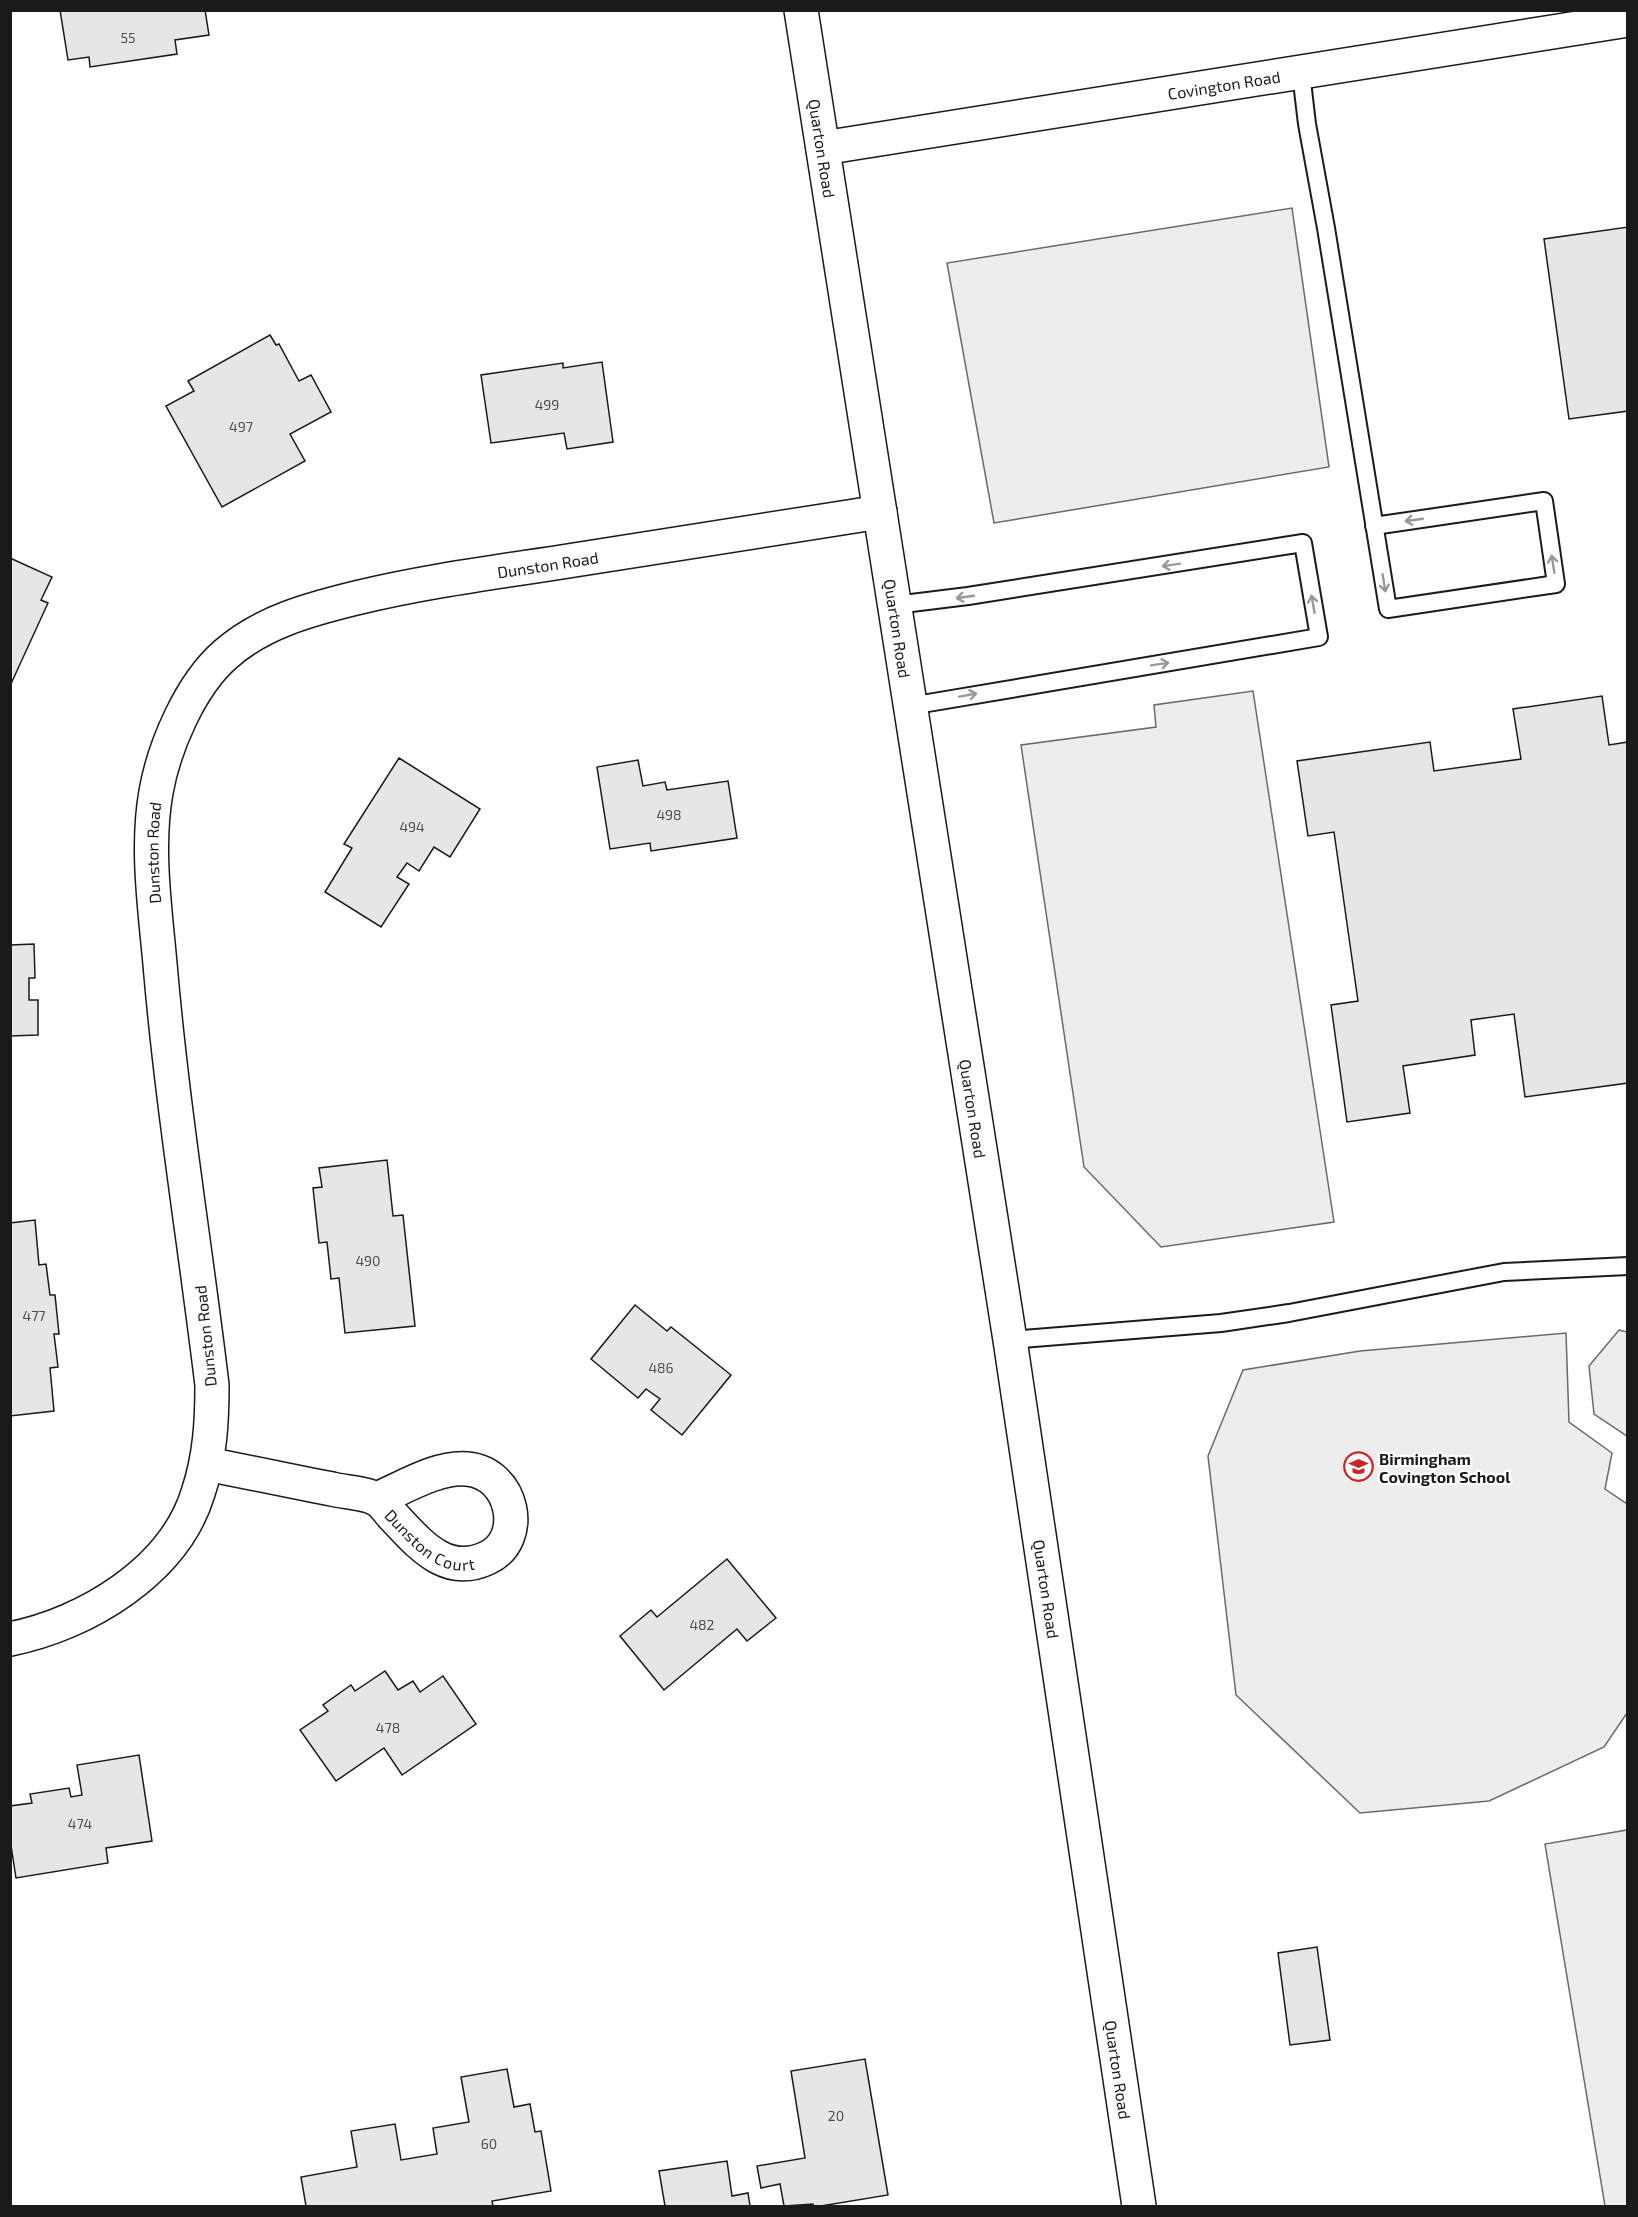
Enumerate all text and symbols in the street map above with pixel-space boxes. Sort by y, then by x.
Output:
house number: 55 [120,29,136,46]
street label: Covington Road [1166,66,1282,103]
street label: Quarton Road [805,97,840,199]
house number: 499 [535,396,559,413]
house number: 497 [229,418,253,435]
one-way arrow [1405,514,1425,525]
street label: Dunston Road [496,547,600,581]
one-way arrow [1548,555,1559,575]
one-way arrow [1162,559,1182,570]
one-way arrow [1378,573,1389,593]
street label: Quarton Road [880,578,915,679]
one-way arrow [956,591,975,602]
one-way arrow [1307,595,1318,614]
one-way arrow [1150,659,1169,670]
one-way arrow [957,689,977,700]
street label: Dunston Road [142,801,164,905]
house number: 498 [656,806,682,823]
house number: 494 [399,818,425,835]
street label: Quarton Road [955,1058,991,1159]
house number: 490 [355,1252,381,1269]
street label: Dunston Road [190,1284,220,1388]
house number: 477 [23,1307,45,1324]
house number: 486 [648,1359,674,1376]
place label: Birmingham Covington School [1379,1449,1511,1486]
school or university icon: Birmingham Covington School [1342,1451,1374,1483]
street label: Dunston Court [382,1505,476,1573]
street label: Quarton Road [1029,1538,1064,1640]
house number: 482 [690,1616,715,1633]
house number: 478 [376,1719,400,1736]
house number: 474 [68,1815,92,1832]
street label: Quarton Road [1101,2019,1135,2120]
house number: 20 [828,2107,844,2124]
house number: 60 [481,2135,497,2152]

